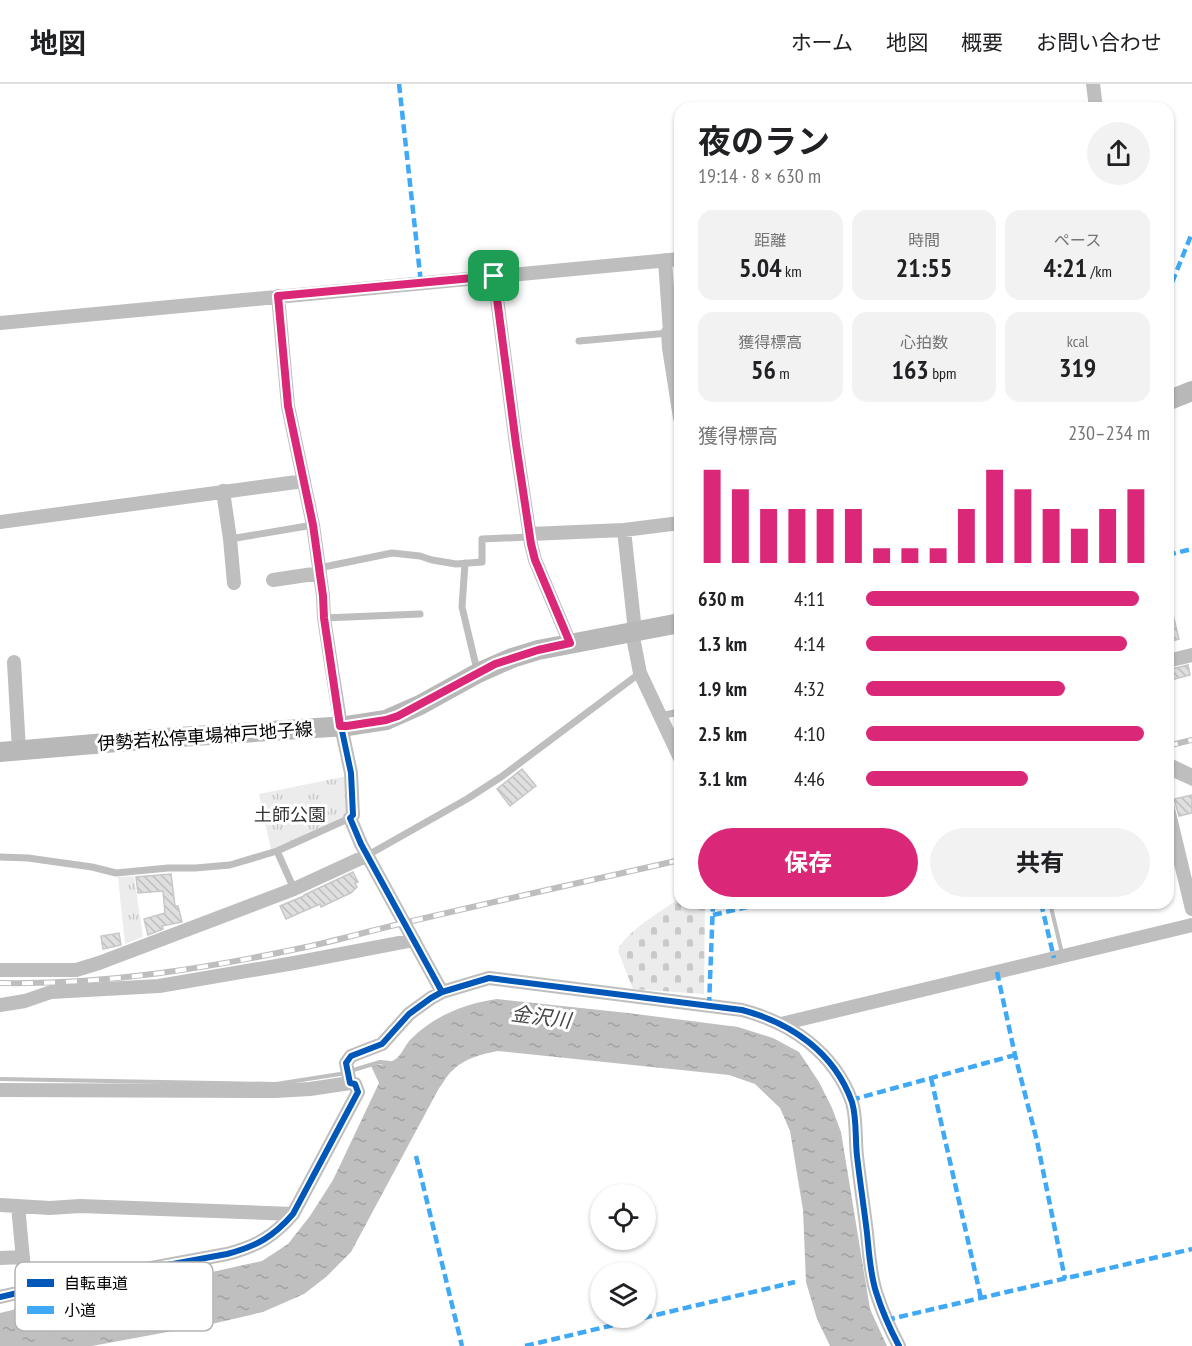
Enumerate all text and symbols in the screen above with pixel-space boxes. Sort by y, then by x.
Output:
text: 地図 [30,24,86,61]
text: ホーム [791,29,853,56]
text: 地図 [886,29,928,56]
text: 概要 [961,29,1003,56]
text: お問い合わせ [1036,29,1162,56]
text: 夜のラン [698,119,830,162]
button: share [1087,122,1150,185]
text: 19:14 · 8 × 630 m [698,163,821,189]
text: 距離 [754,230,786,250]
text: 時間 [908,230,940,250]
text: ペース [1054,230,1101,250]
pin [468,250,519,301]
text: 5.04 [739,251,782,284]
text: 21:55 [896,251,952,284]
text: 4:21 [1043,251,1087,284]
icon: arrive [477,259,510,292]
text: km [782,261,802,281]
text: /km [1087,261,1112,281]
text: kcal [1067,331,1089,351]
text: 獲得標高 [738,332,802,352]
text: 心拍数 [900,332,948,352]
text: 319 [1059,351,1096,384]
text: 56 [751,353,776,386]
text: 163 [891,353,929,386]
text: m [776,363,790,383]
text: bpm [929,363,957,383]
text: 230–234 m [1068,420,1150,446]
text: 獲得標高 [698,423,778,449]
text: 630 m [698,586,744,612]
text: 4:11 [794,586,825,612]
text: 1.3 km [698,631,747,657]
text: 4:14 [794,631,825,657]
text: 1.9 km [698,676,747,702]
text: 4:32 [794,676,825,702]
street label: 伊勢若松停車場神戸地子線 [96,717,314,755]
text: 2.5 km [698,721,747,747]
text: 4:10 [794,721,825,747]
text: 3.1 km [698,766,747,792]
text: 4:46 [794,766,825,792]
park label: 土師公園 [254,803,326,826]
button: 保存 [698,828,918,897]
button: 共有 [930,828,1150,897]
water label: 金沢川 [510,1000,574,1034]
map controls [590,1184,656,1328]
button: locate [590,1184,656,1250]
legend [15,1262,213,1331]
button: layers [590,1262,656,1328]
text: 自転車道 [64,1273,128,1293]
text: 小道 [64,1300,96,1320]

